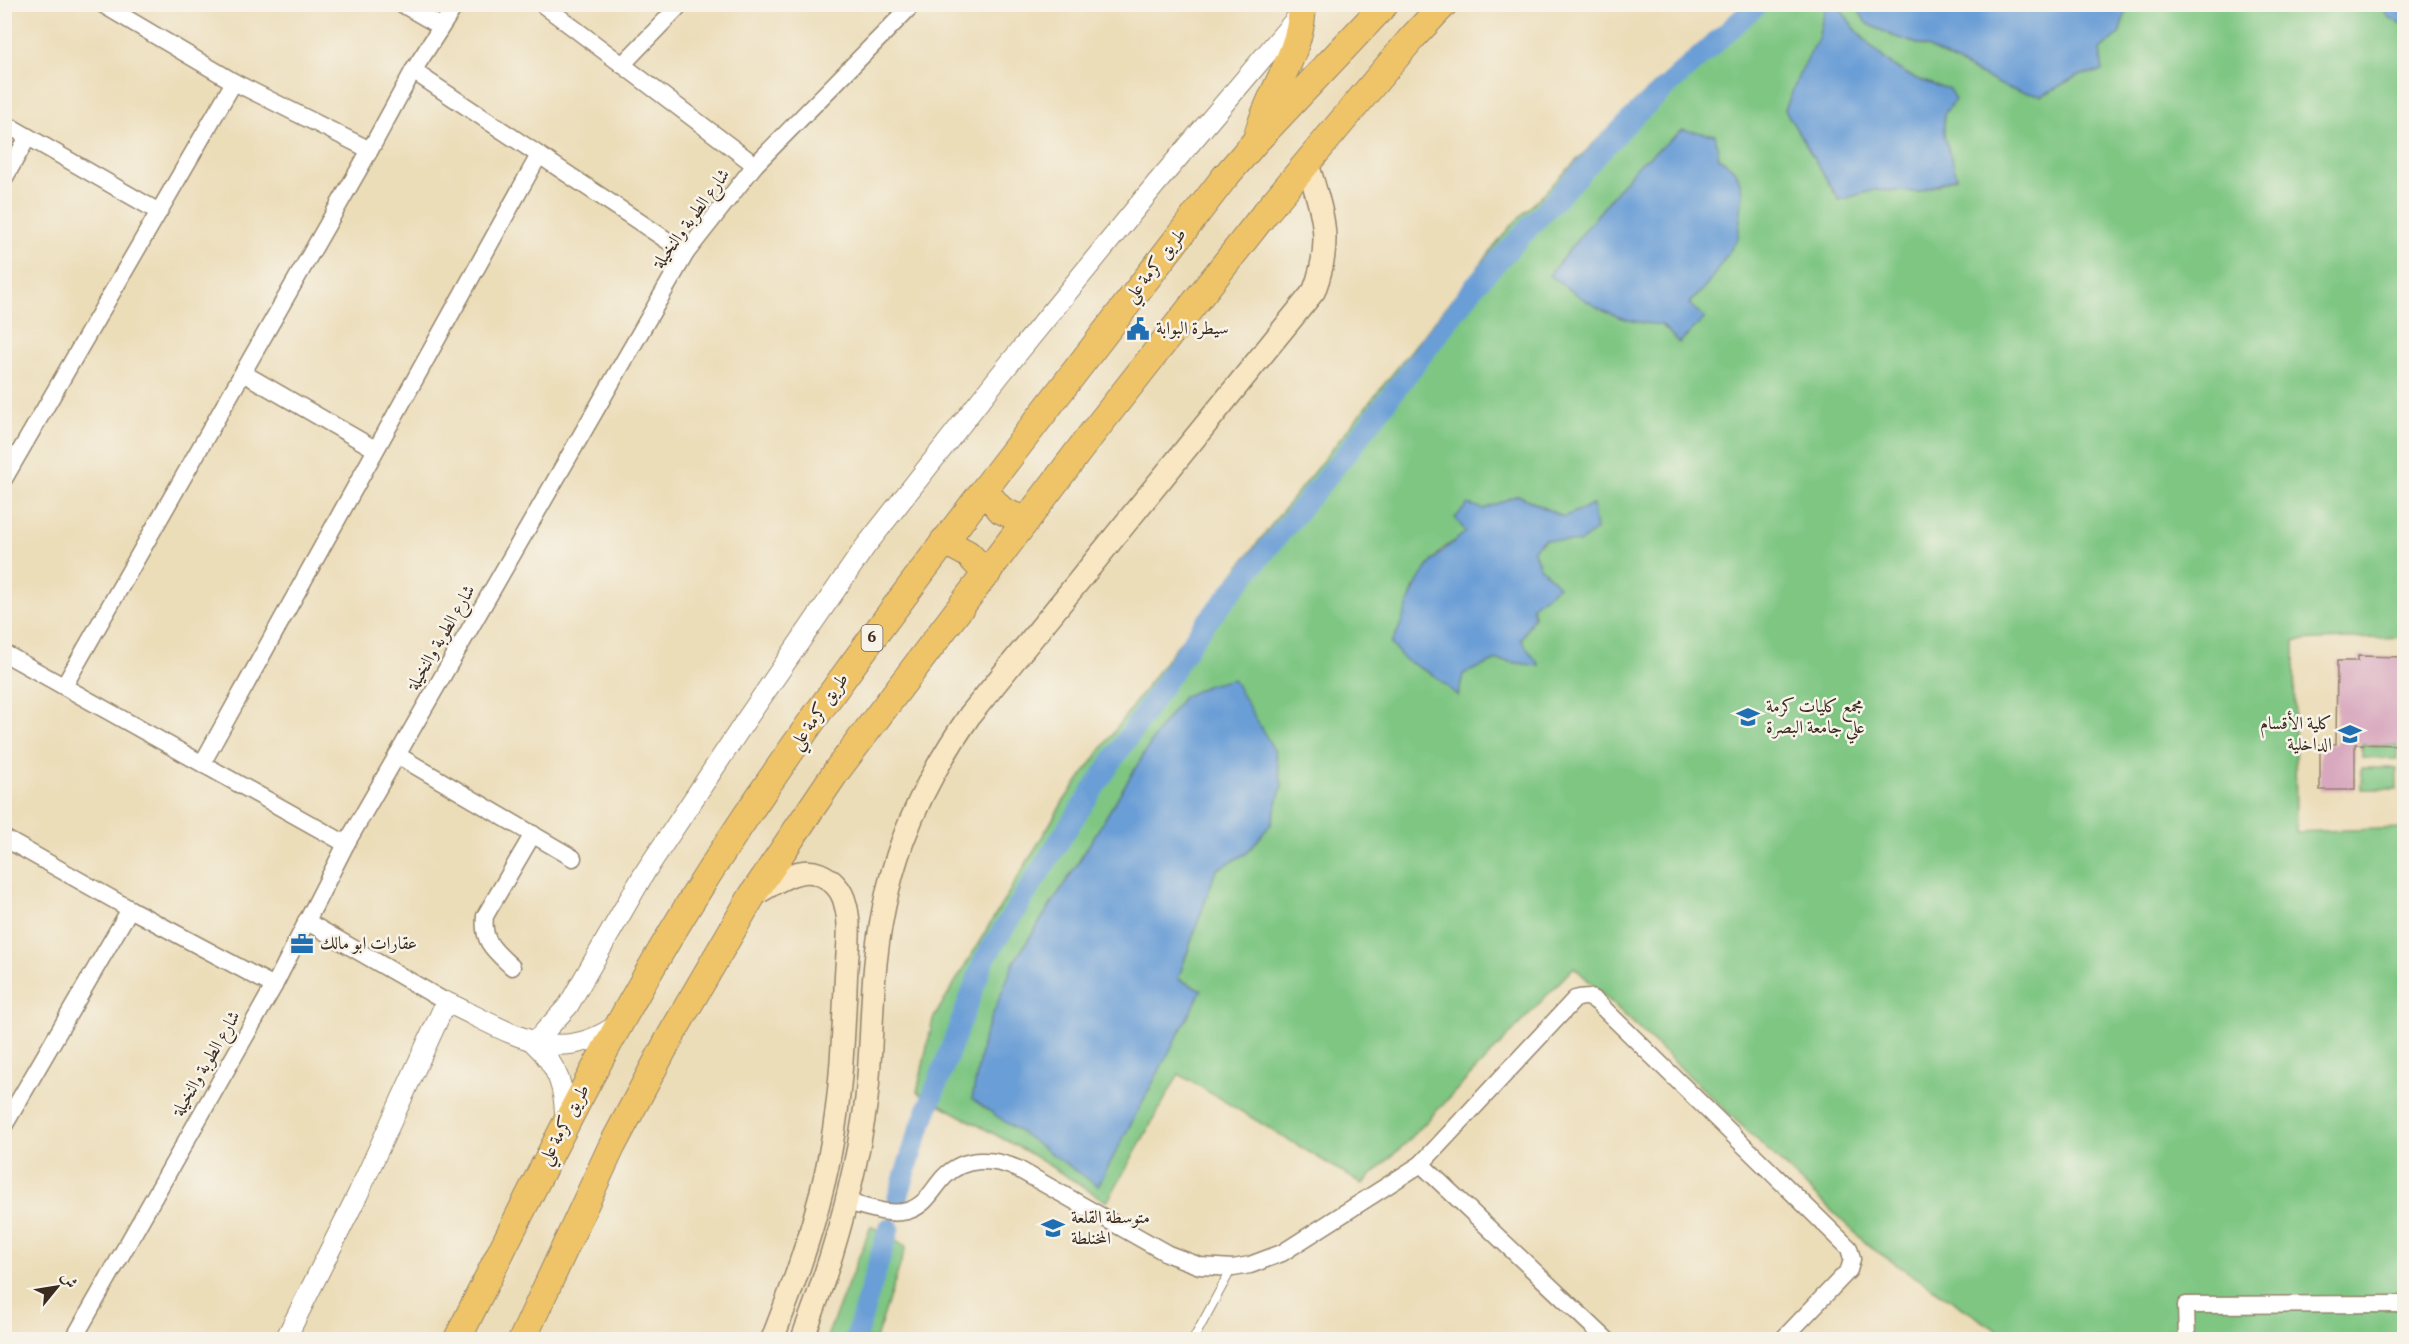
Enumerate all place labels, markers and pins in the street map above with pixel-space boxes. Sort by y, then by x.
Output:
public building icon: سيطرة البوابة [1125,316,1151,342]
place label: سيطرة البوابة [1156,317,1229,342]
place label: مجمع كليات كرمة علي جامعة البصرة [1766,695,1865,744]
school or university icon: مجمع كليات كرمة علي جامعة البصرة [1735,704,1761,730]
place label: كلية الأقسام الداخلية [2260,710,2332,758]
school or university icon: كلية الأقسام الداخلية [2337,721,2363,747]
office icon: عقارات ابو مالك [289,931,315,957]
place label: عقارات ابو مالك [320,932,417,957]
place label: متوسطة القلعة المخنلطة [1071,1206,1150,1252]
school or university icon: متوسطة القلعة المخنلطة [1040,1215,1066,1241]

